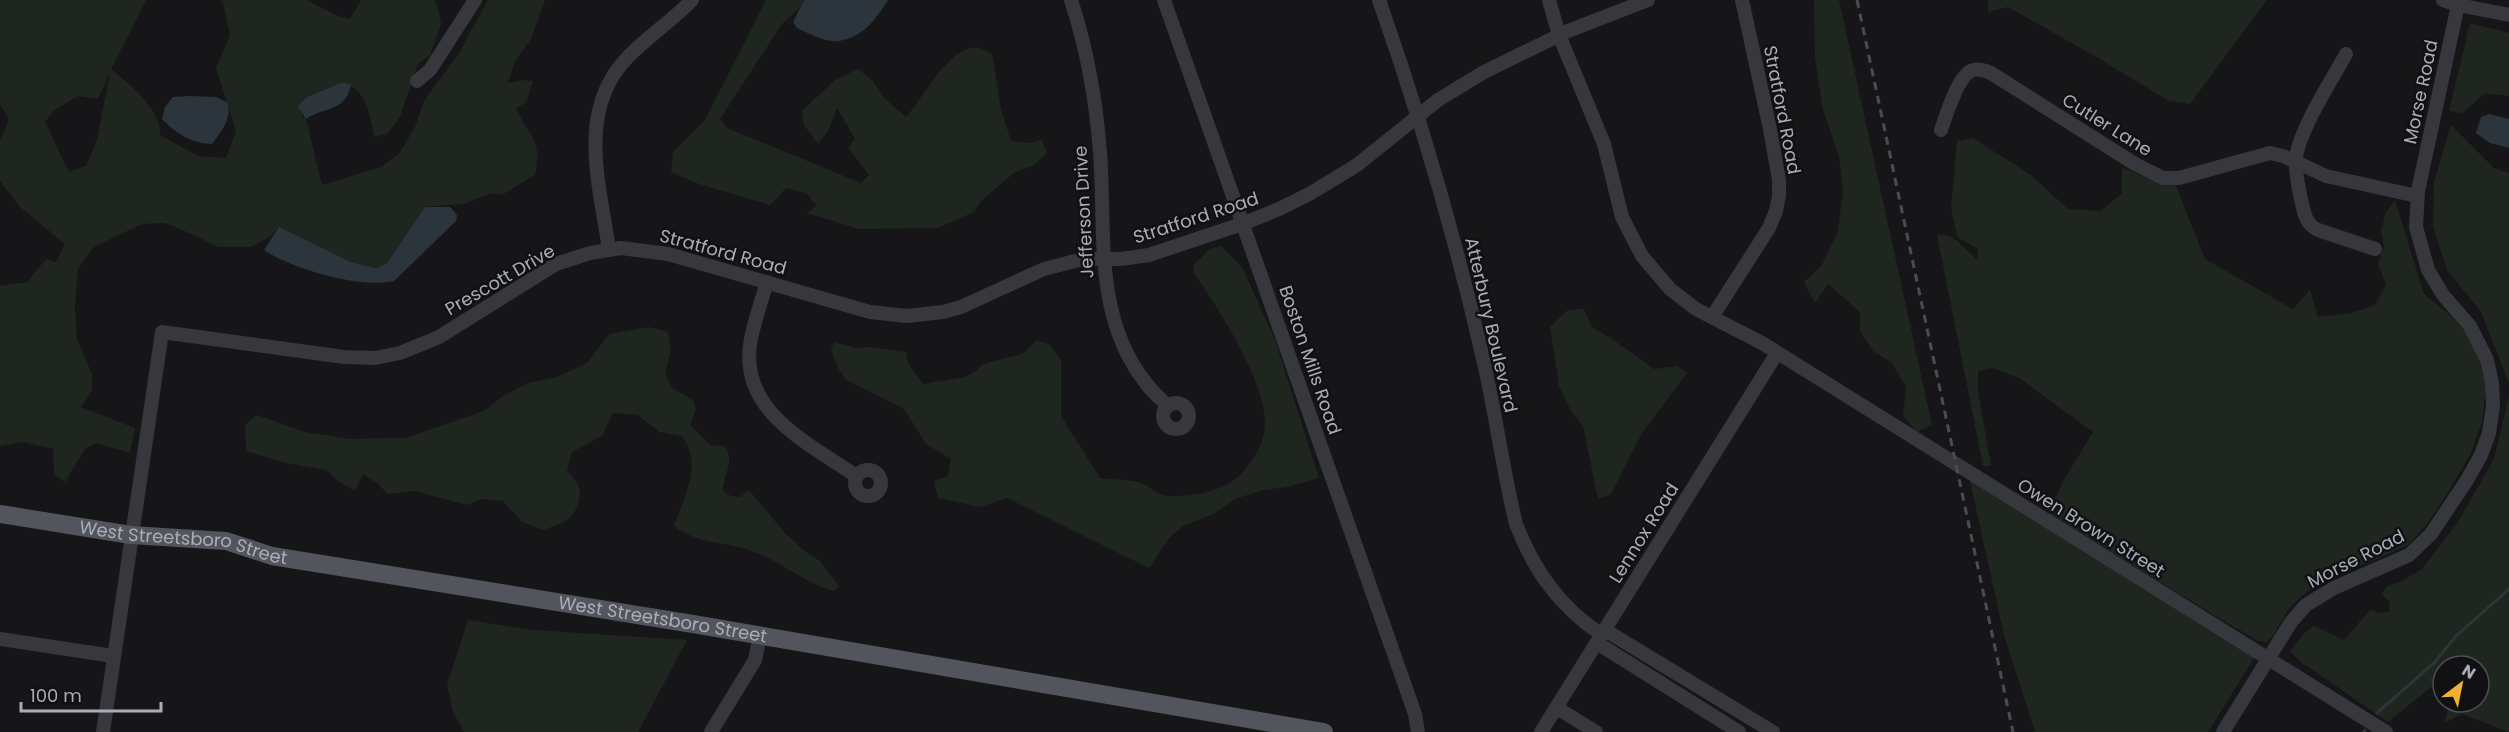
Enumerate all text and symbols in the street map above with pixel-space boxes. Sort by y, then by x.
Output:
street label: Morse Road [2397,38,2444,146]
street label: Stratford Road [1758,43,1807,176]
street label: Cutler Lane [2058,87,2157,162]
street label: Jefferson Drive [1068,145,1099,279]
street label: Stratford Road [1130,185,1262,250]
street label: Stratford Road [657,223,789,280]
street label: Atterbury Boulevard [1459,235,1524,415]
street label: Prescott Drive [440,238,559,321]
street label: Boston Mills Road [1273,282,1348,438]
street label: Owen Brown Street [2013,472,2170,583]
street label: Lennox Road [1603,478,1684,588]
street label: West Streetsboro Street [77,514,289,570]
street label: Morse Road [2303,523,2409,594]
street label: West Streetsboro Street [557,589,769,648]
north arrow [2431,654,2491,714]
text: N [2457,659,2480,685]
scale bar [21,675,160,713]
text: 100 m [30,683,82,708]

